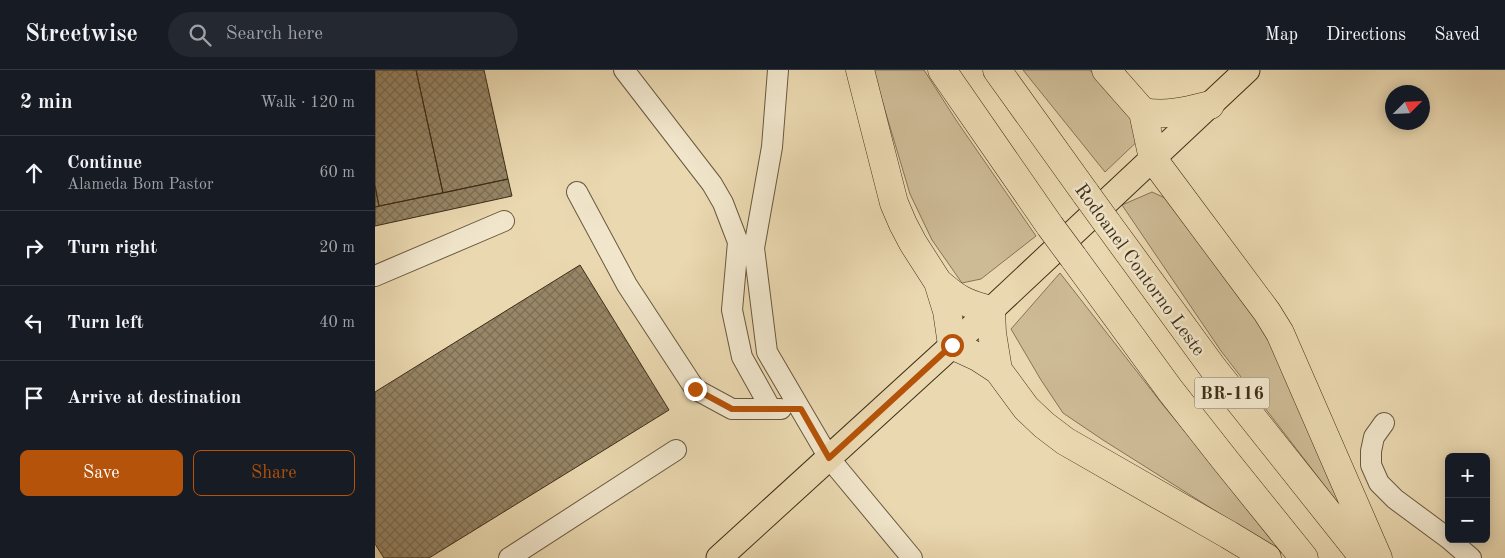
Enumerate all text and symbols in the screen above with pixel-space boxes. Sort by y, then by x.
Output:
search box [168,12,518,57]
icon: search [186,21,214,49]
text: Streetwise [25,23,138,47]
text: Search here [226,25,323,44]
text: Map [1265,26,1298,44]
text: Directions [1326,26,1406,44]
text: Saved [1434,26,1480,44]
north arrow [1385,85,1430,130]
text: 2 min [20,92,73,113]
text: Walk · 120 m [260,95,355,111]
text: Continue [67,154,142,173]
icon: ahead [20,159,48,187]
text: 60 m [319,165,355,181]
text: Alameda Bom Pastor [67,177,214,193]
street label: Rodoanel Contorno Leste [1070,181,1208,360]
icon: right [20,234,48,262]
text: Turn right [67,239,157,258]
text: 20 m [319,240,355,256]
icon: left [20,309,48,337]
text: Turn left [67,314,144,333]
text: 40 m [319,315,355,331]
route start [941,334,964,357]
road number: BR-116 [1195,377,1269,408]
route end [684,378,707,401]
icon: arrive [20,384,48,412]
text: Arrive at destination [67,389,241,408]
button: Save [20,450,183,496]
button: Share [193,450,355,496]
map controls [1445,453,1490,543]
button: + [1445,453,1490,498]
button: − [1445,498,1490,543]

